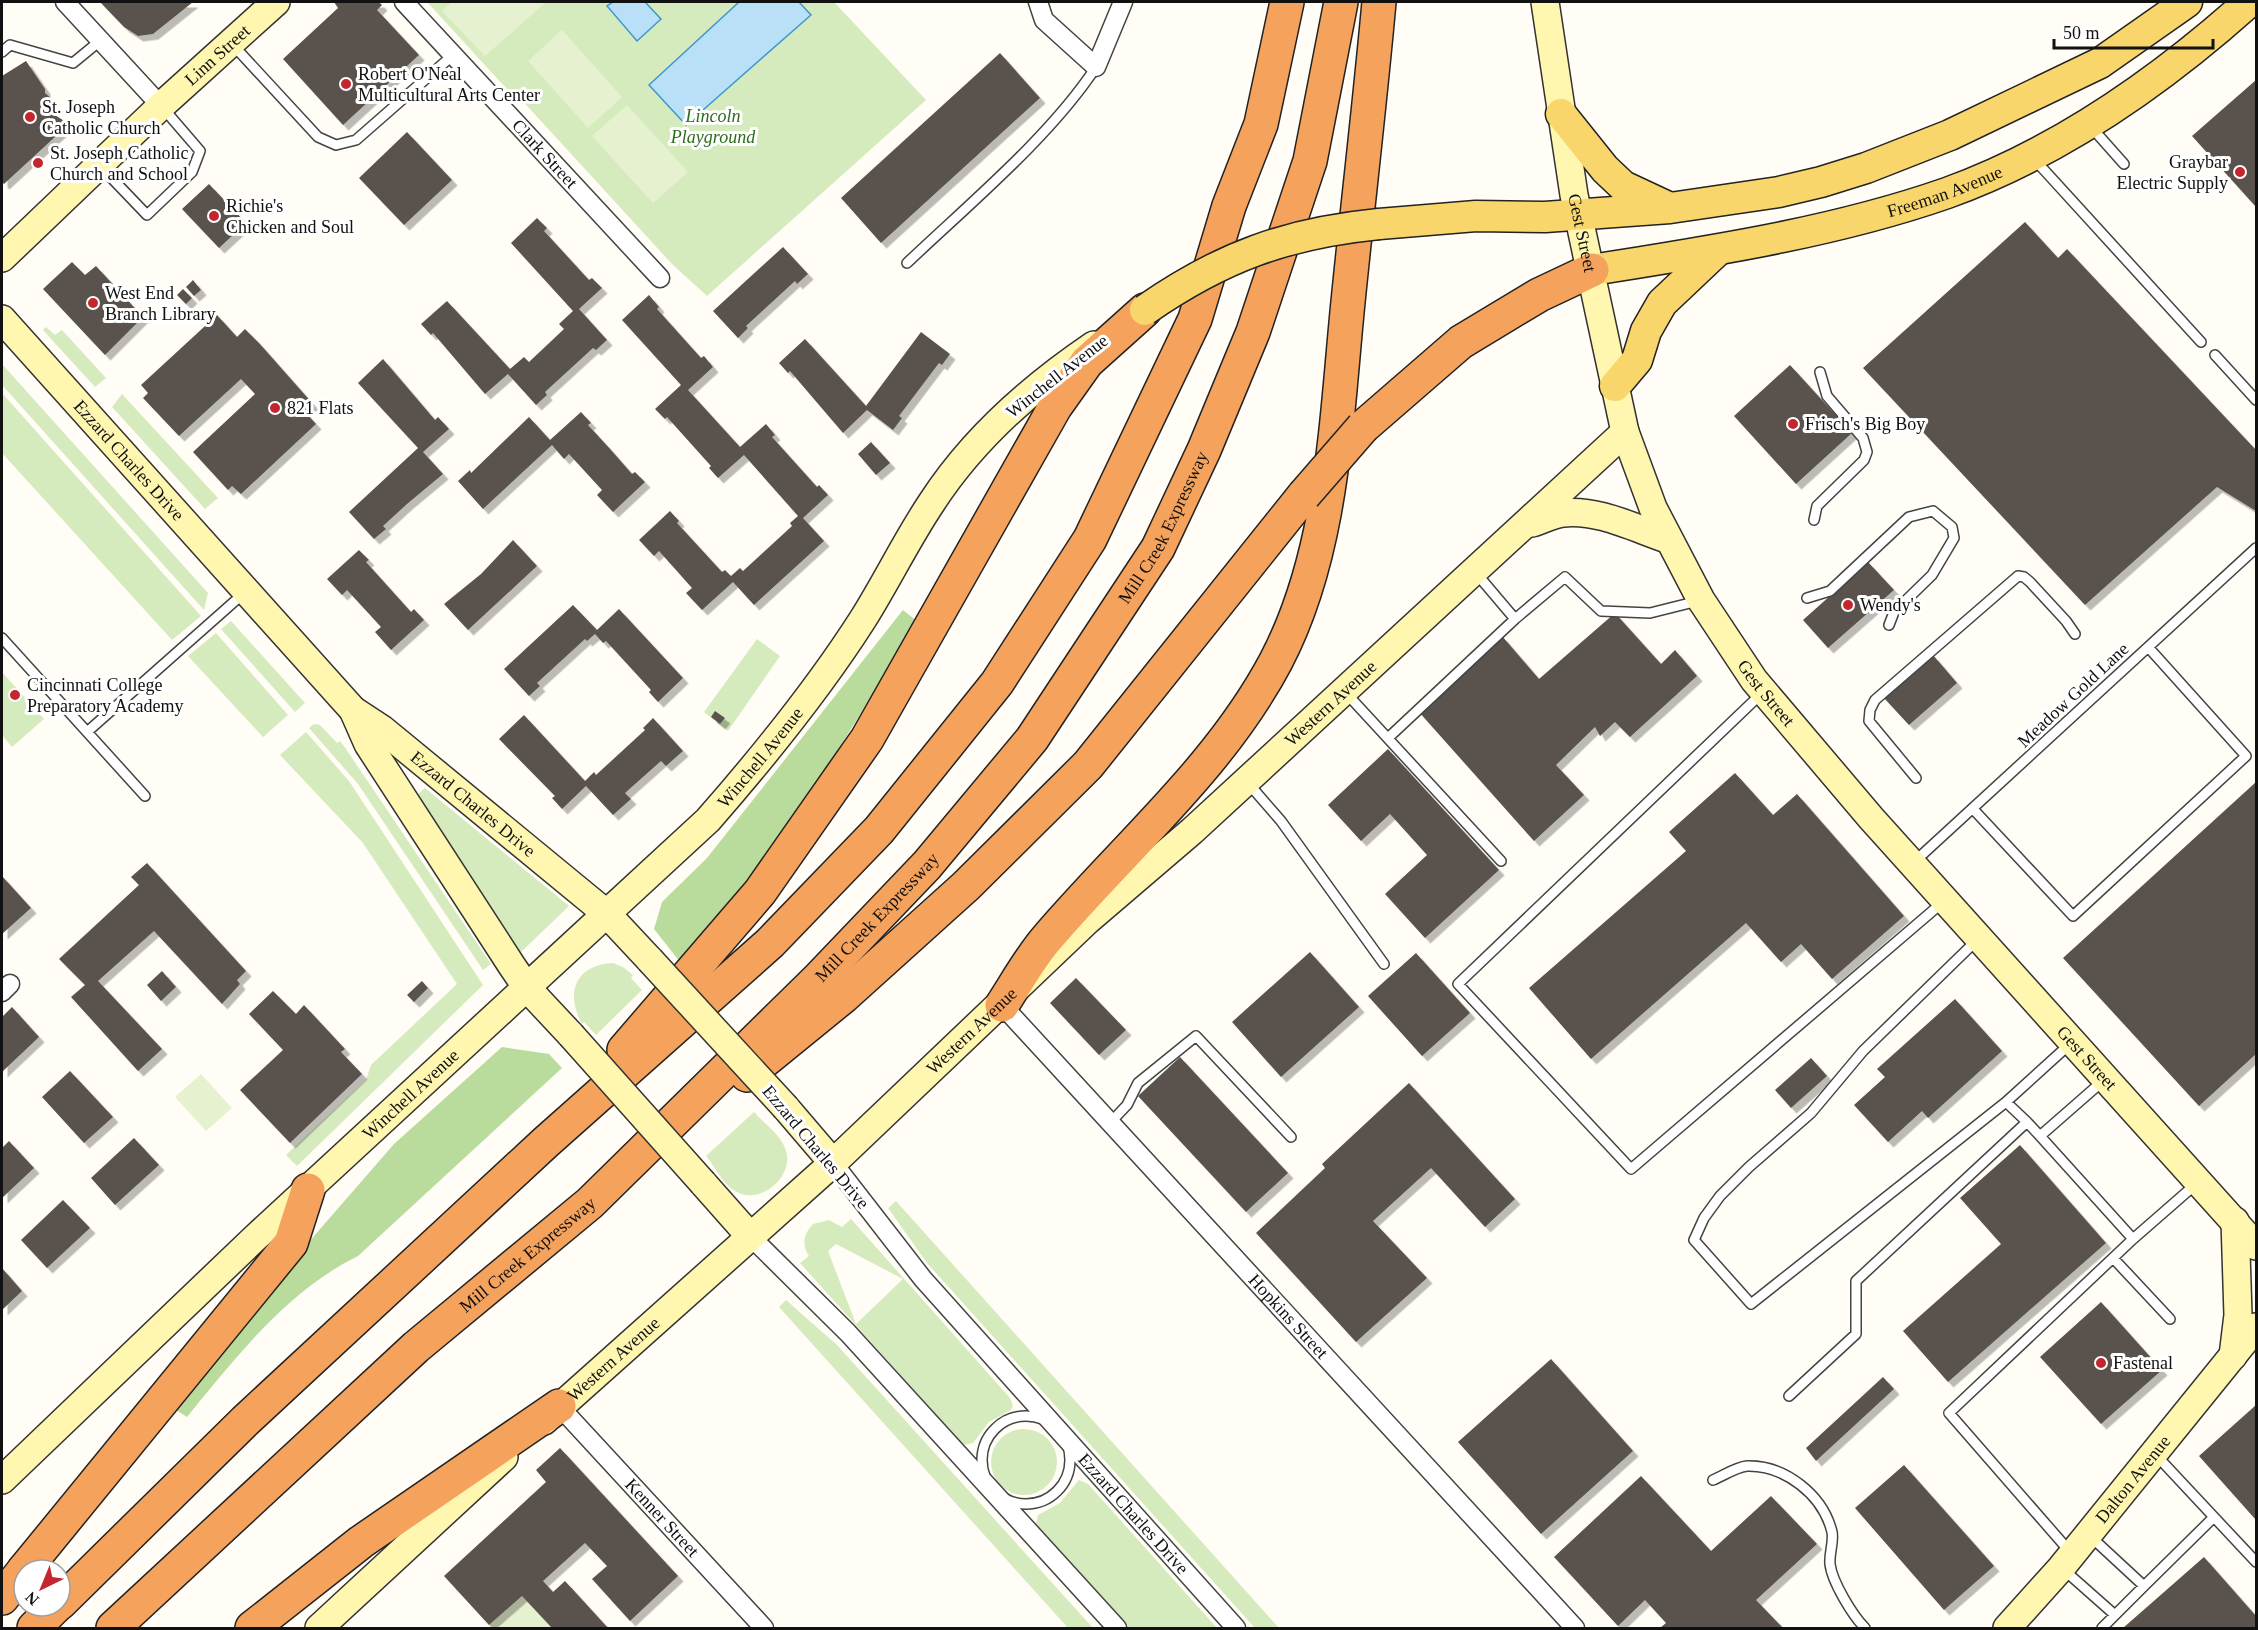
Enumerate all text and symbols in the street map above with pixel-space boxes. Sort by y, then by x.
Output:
scale bar [2054,12,2213,50]
street label: Linn Street [181,21,254,89]
text: 50 m [2063,23,2100,43]
place label: Robert O'Neal Multicultural Arts Center [358,64,540,105]
marker: Robert O'Neal Multicultural Arts Center [339,77,353,91]
place label: St. Joseph Catholic Church [42,97,160,138]
park label: Lincoln Playground [670,106,756,147]
marker: St. Joseph Catholic Church [23,110,37,124]
street label: Clark Street [508,115,582,192]
place label: St. Joseph Catholic Church and School [50,143,189,184]
place label: Graybar Electric Supply [2117,152,2228,193]
marker: St. Joseph Catholic Church and School [31,156,45,170]
street label: Freeman Avenue [1885,162,2006,221]
marker: Graybar Electric Supply [2233,165,2247,179]
street label: Gest Street [1564,192,1600,274]
place label: Richie's Chicken and Soul [226,196,354,237]
marker: Richie's Chicken and Soul [207,209,221,223]
place label: West End Branch Library [105,283,215,324]
marker: West End Branch Library [86,296,100,310]
street label: Winchell Avenue [1002,330,1112,422]
street label: Ezzard Charles Drive [70,396,188,525]
place label: 821 Flats [287,398,354,418]
marker: 821 Flats [268,401,282,415]
place label: Frisch's Big Boy [1805,414,1925,434]
marker: Frisch's Big Boy [1786,417,1800,431]
street label: Mill Creek Expressway [1114,448,1212,607]
place label: Wendy's [1860,595,1921,615]
marker: Wendy's [1841,598,1855,612]
street label: Meadow Gold Lane [2014,639,2132,751]
street label: Western Avenue [1281,656,1380,750]
street label: Gest Street [1733,656,1799,730]
place label: Cincinnati College Preparatory Academy [27,675,183,716]
marker: Cincinnati College Preparatory Academy [8,688,22,702]
street label: Winchell Avenue [713,703,807,812]
street label: Ezzard Charles Drive [407,747,539,861]
street label: Mill Creek Expressway [811,849,943,986]
street label: Western Avenue [923,983,1021,1078]
street label: Gest Street [2053,1022,2121,1094]
street label: Winchell Avenue [359,1045,463,1144]
street label: Ezzard Charles Drive [759,1081,873,1213]
street label: Mill Creek Expressway [456,1193,599,1317]
street label: Hopkins Street [1245,1270,1332,1363]
street label: Western Avenue [563,1313,664,1405]
place label: Fastenal [2113,1353,2173,1373]
marker: Fastenal [2094,1356,2108,1370]
street label: Dalton Avenue [2091,1431,2174,1527]
street label: Ezzard Charles Drive [1074,1449,1193,1578]
street label: Kenner Street [621,1474,703,1561]
north arrow [12,1558,72,1618]
text: N [22,1588,42,1609]

